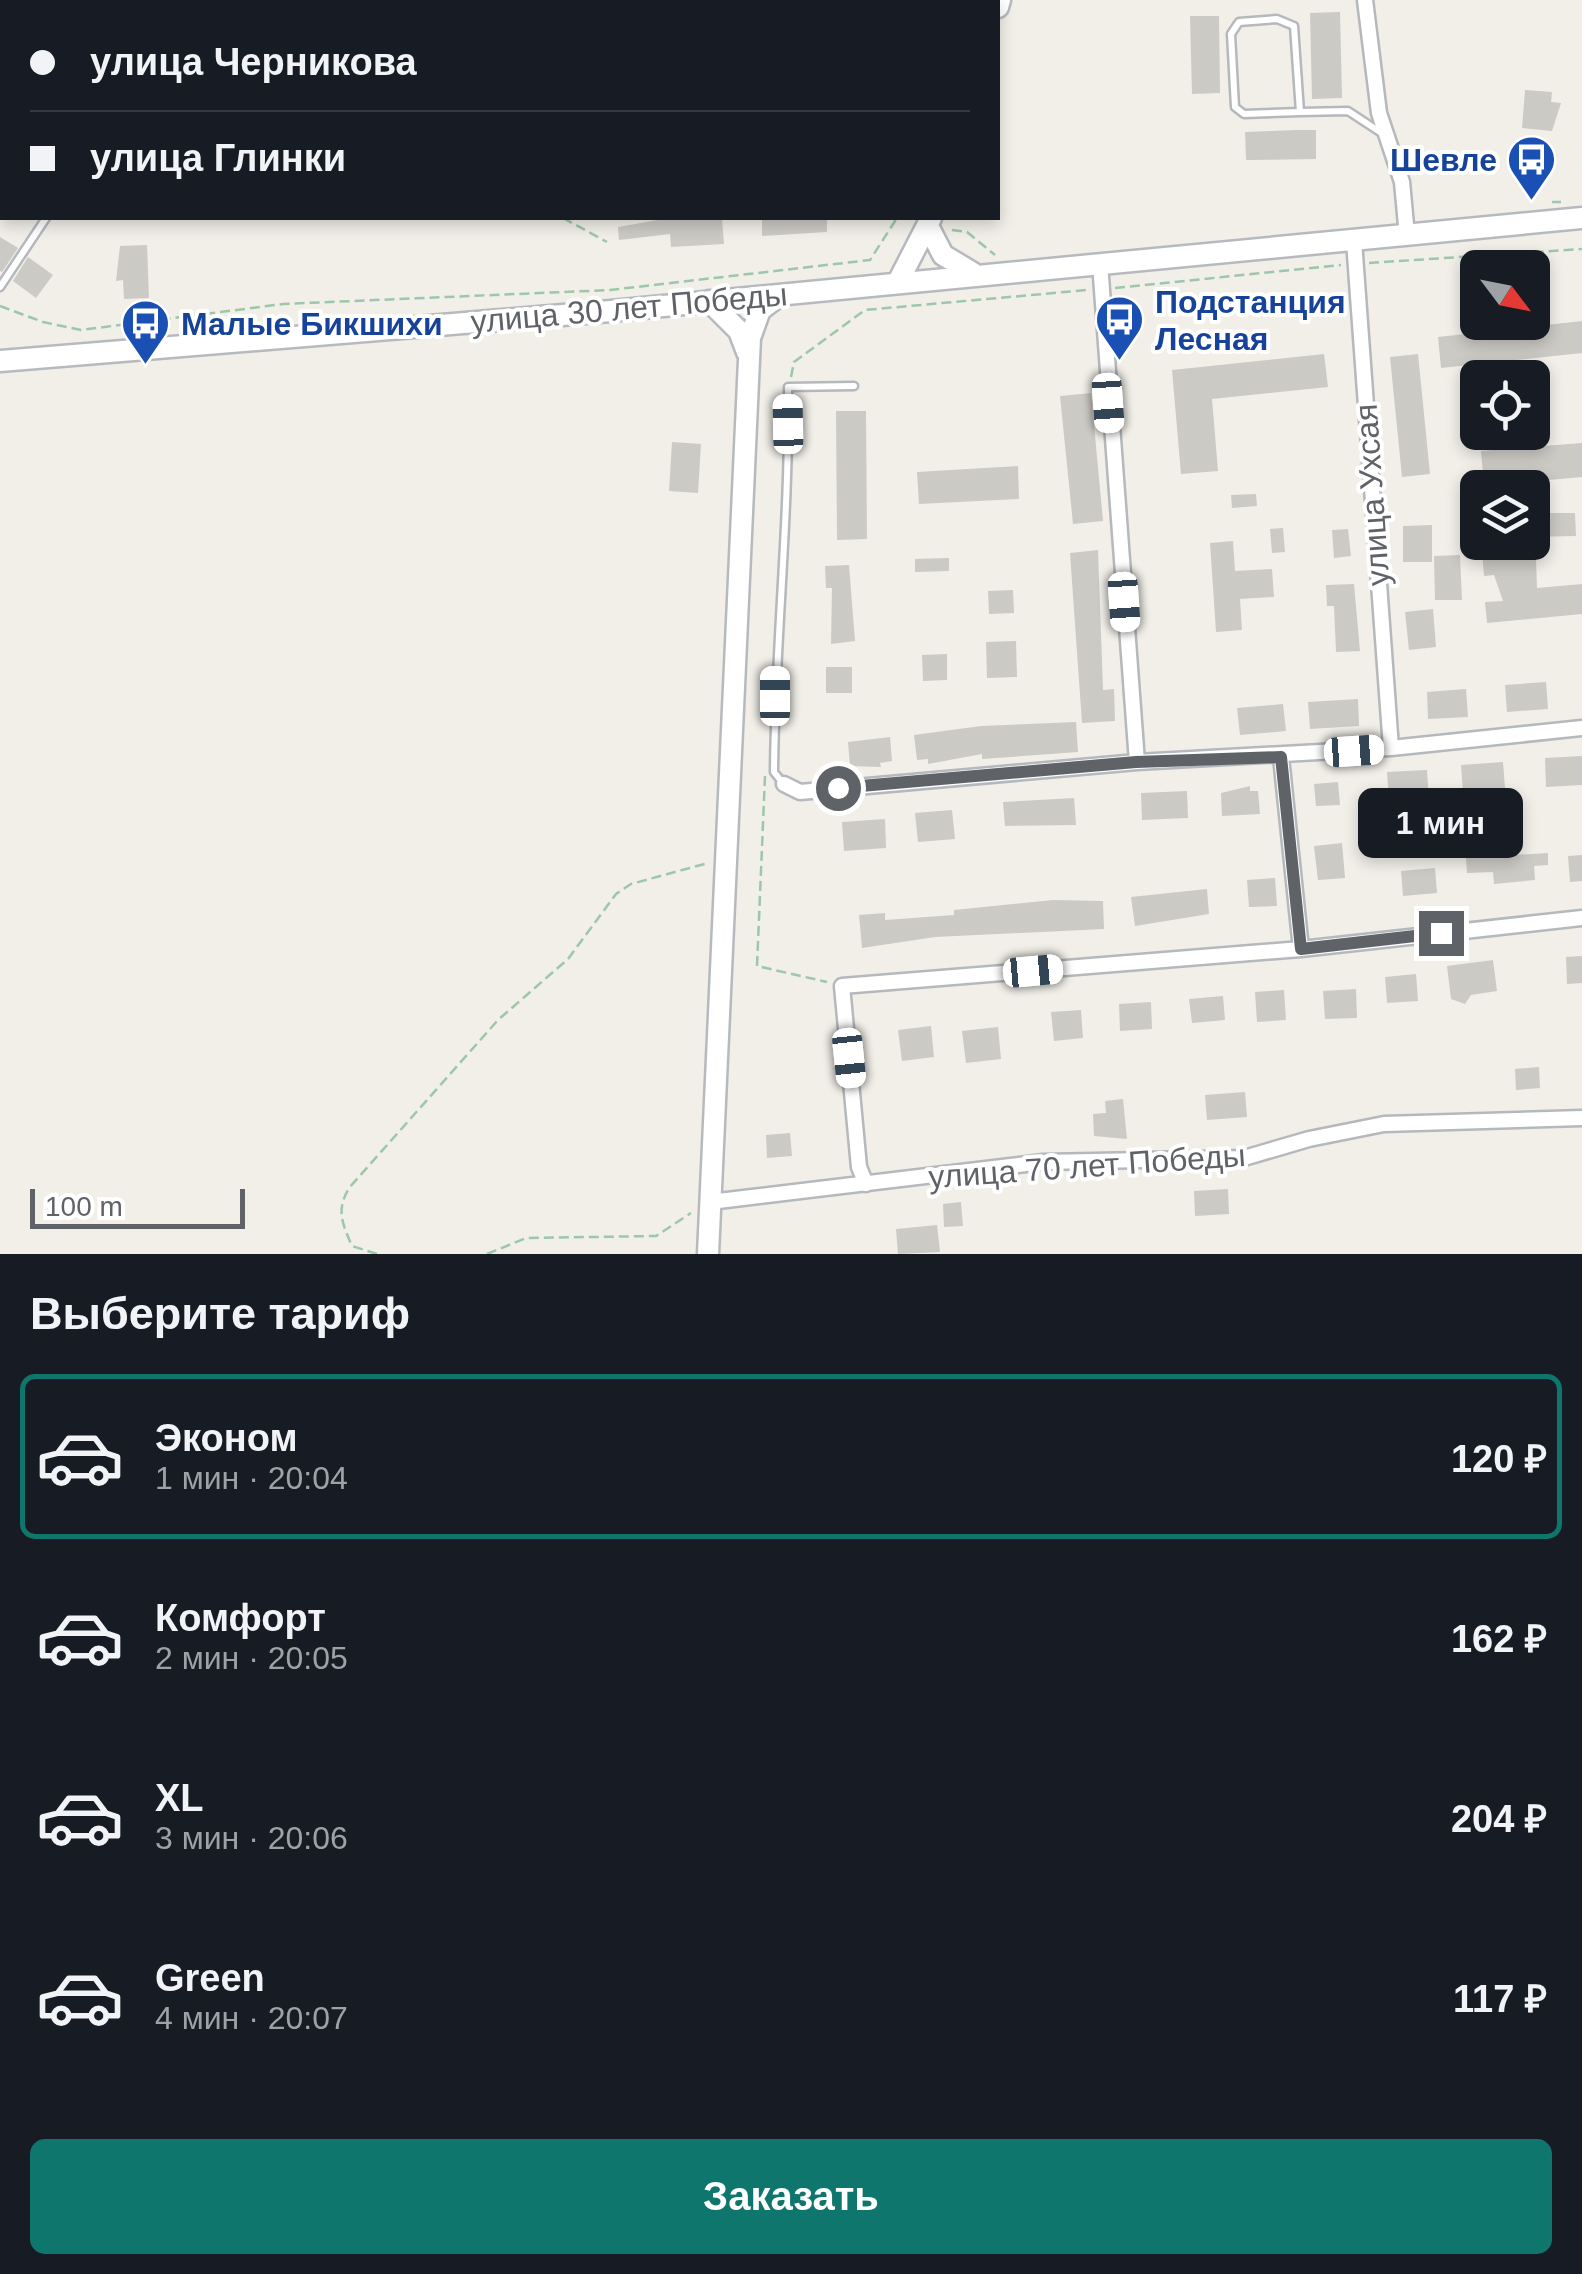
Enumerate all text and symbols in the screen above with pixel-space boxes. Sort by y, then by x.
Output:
text: улица Черникова [90,41,417,83]
bus stop icon: Шевле [1506,134,1558,202]
text: улица Глинки [90,137,346,179]
place label: Шевле [1390,142,1497,178]
north arrow [1460,250,1550,340]
map controls [1460,250,1550,560]
street label: улица 30 лет Победы [469,276,789,340]
place label: Подстанция Лесная [1155,284,1346,357]
bus stop icon: Подстанция Лесная [1094,294,1146,362]
bus stop icon: Малые Бикшихи [120,298,172,366]
place label: Малые Бикшихи [181,306,443,342]
button: locate [1460,360,1550,450]
car [1091,372,1125,434]
car [772,394,804,454]
street label: улица Ухсая [1348,403,1396,587]
button: layers [1460,470,1550,560]
car [1107,571,1141,633]
car [760,666,790,726]
car [1323,734,1385,768]
route start [816,766,861,811]
callout: 1 мин [1358,788,1524,858]
text: 1 мин [1396,805,1485,841]
route end [1419,911,1464,956]
car [1002,953,1064,989]
car [831,1027,867,1089]
street label: улица 70 лет Победы [927,1137,1247,1195]
scale bar [30,1184,245,1228]
text: 100 m [45,1191,123,1222]
text: Выберите тариф [30,1288,410,1339]
icon: car [35,1412,125,1502]
text: Эконом [155,1417,298,1459]
text: 120 ₽ [1451,1438,1547,1480]
text: 1 мин · 20:04 [155,1460,348,1496]
icon: car [35,1592,125,1682]
text: Комфорт [155,1597,326,1639]
text: 162 ₽ [1451,1618,1547,1660]
text: 2 мин · 20:05 [155,1640,348,1676]
icon: car [35,1772,125,1862]
text: XL [155,1777,204,1819]
text: 204 ₽ [1451,1798,1547,1840]
text: 3 мин · 20:06 [155,1820,348,1856]
icon: car [35,1952,125,2042]
text: Green [155,1957,265,1999]
text: 117 ₽ [1453,1978,1547,2020]
text: 4 мин · 20:07 [155,2000,348,2036]
button: Заказать [30,2139,1552,2254]

